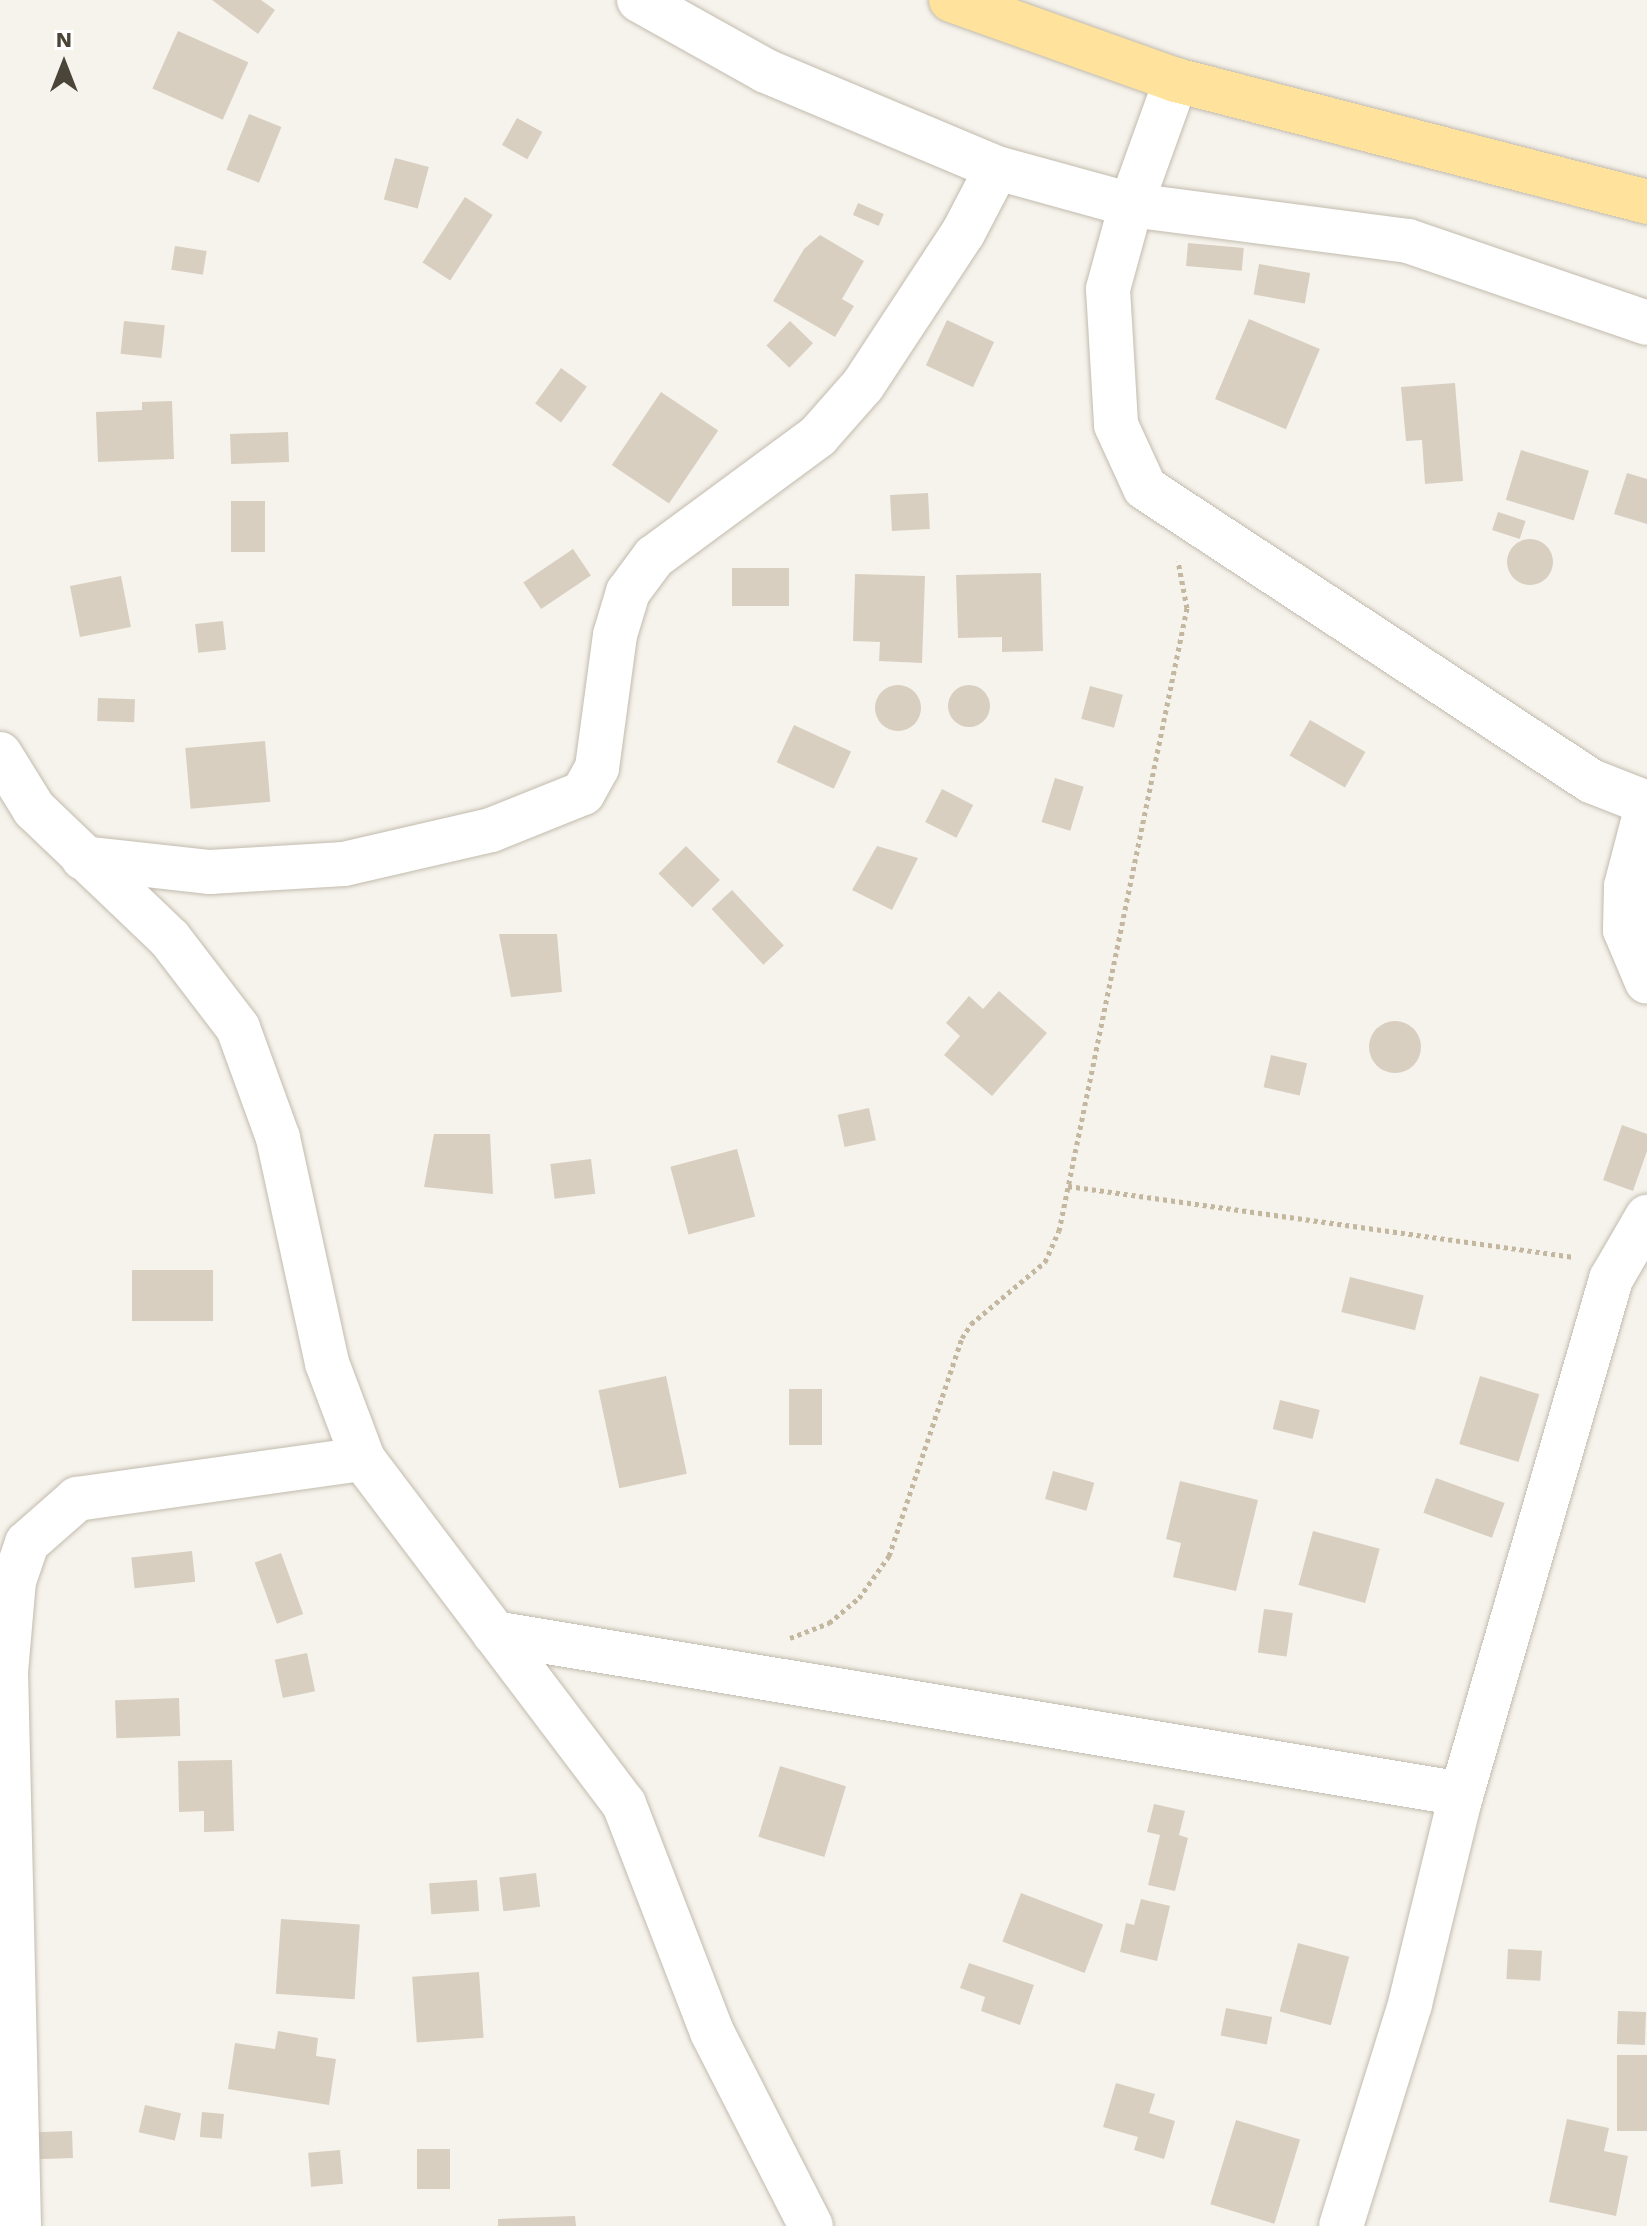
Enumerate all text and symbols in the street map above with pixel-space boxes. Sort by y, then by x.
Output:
north arrow [24,24,104,104]
text: N [56,27,72,52]

